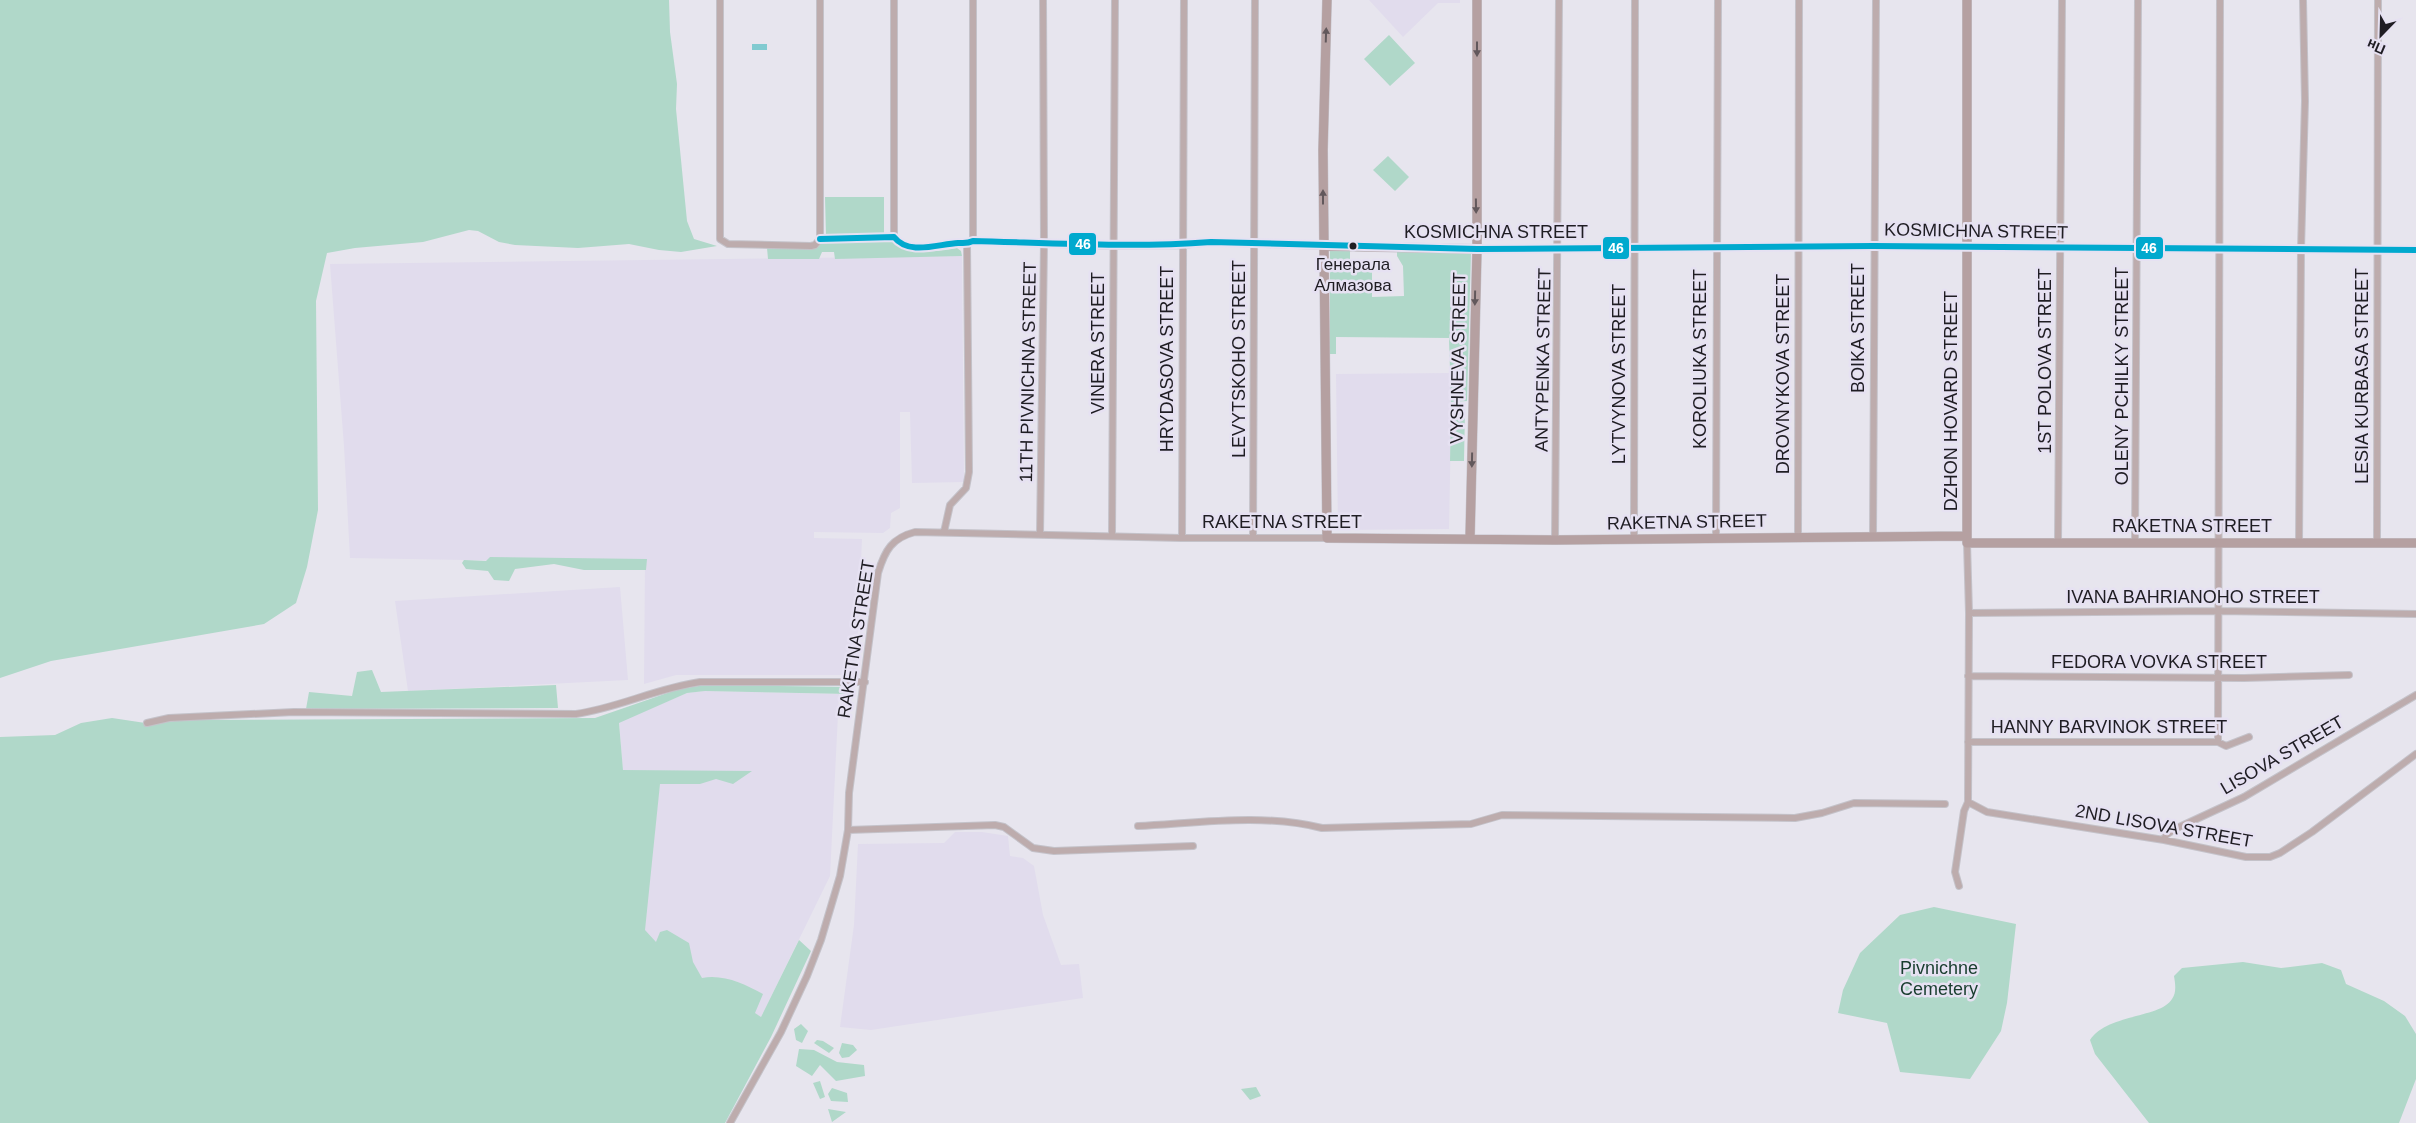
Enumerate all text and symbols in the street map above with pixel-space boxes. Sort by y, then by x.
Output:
north arrow [2356,10,2406,60]
one-way arrow [1322,26,1330,42]
text: Пн [2364,36,2388,58]
one-way arrow [1473,41,1481,57]
one-way arrow [1319,189,1327,205]
one-way arrow [1472,198,1480,214]
street label: KOSMICHNA STREET [1884,219,2068,243]
street label: KOSMICHNA STREET [1404,222,1588,242]
line badge: 46 [1068,232,1097,256]
text: 46 [1075,236,1091,252]
line badge: 46 [1602,236,1630,260]
line badge: 46 [2135,236,2164,260]
text: 46 [1608,240,1624,256]
text: 46 [2141,240,2157,256]
marker: Генерала Алмазова [1348,241,1358,251]
place label: Генерала Алмазова [1314,255,1392,295]
street label: LEVYTSKOHO STREET [1229,260,1249,458]
street label: 11TH PIVNICHNA STREET [1016,261,1040,483]
street label: BOIKA STREET [1848,263,1868,393]
street label: HRYDASOVA STREET [1157,266,1177,452]
street label: OLENY PCHILKY STREET [2112,267,2132,485]
street label: ANTYPENKA STREET [1531,268,1555,452]
street label: 1ST POLOVA STREET [2035,268,2055,454]
street label: LESIA KURBASA STREET [2352,268,2372,484]
street label: KOROLIUKA STREET [1690,269,1710,449]
street label: VINERA STREET [1088,272,1108,414]
street label: VYSHNEVA STREET [1447,272,1469,444]
street label: DROVNYKOVA STREET [1773,274,1793,474]
street label: LYTVYNOVA STREET [1609,284,1629,464]
one-way arrow [1471,290,1479,306]
street label: DZHON HOVARD STREET [1941,291,1961,511]
one-way arrow [1468,453,1476,469]
street label: RAKETNA STREET [1607,511,1767,533]
street label: RAKETNA STREET [1202,512,1362,532]
street label: RAKETNA STREET [2112,516,2272,536]
street label: RAKETNA STREET [834,558,878,720]
street label: IVANA BAHRIANOHO STREET [2066,587,2320,607]
street label: FEDORA VOVKA STREET [2051,652,2267,672]
street label: LISOVA STREET [2217,712,2347,798]
street label: HANNY BARVINOK STREET [1991,717,2227,737]
street label: 2ND LISOVA STREET [2074,801,2254,851]
park label: Pivnichne Cemetery [1900,958,1978,999]

